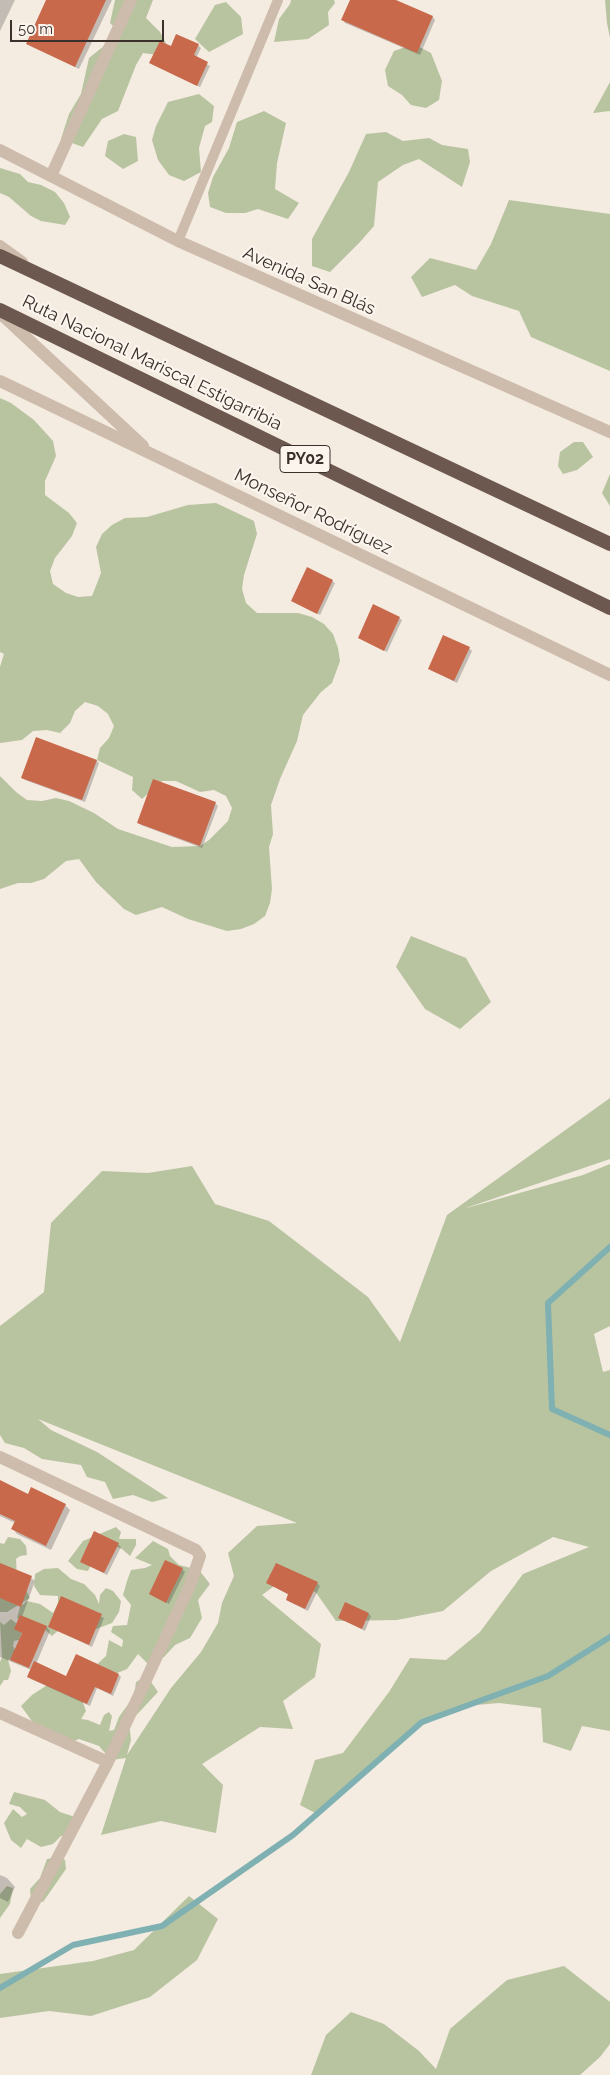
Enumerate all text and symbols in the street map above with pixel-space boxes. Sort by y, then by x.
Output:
scale bar [12,10,166,42]
text: 50 m [18,20,53,38]
street label: Avenida San Blás [239,242,379,320]
street label: Ruta Nacional Mariscal Estigarribia [19,291,285,435]
road number: PY02 [280,446,330,472]
street label: Monseñor Rodríguez [231,464,395,560]

